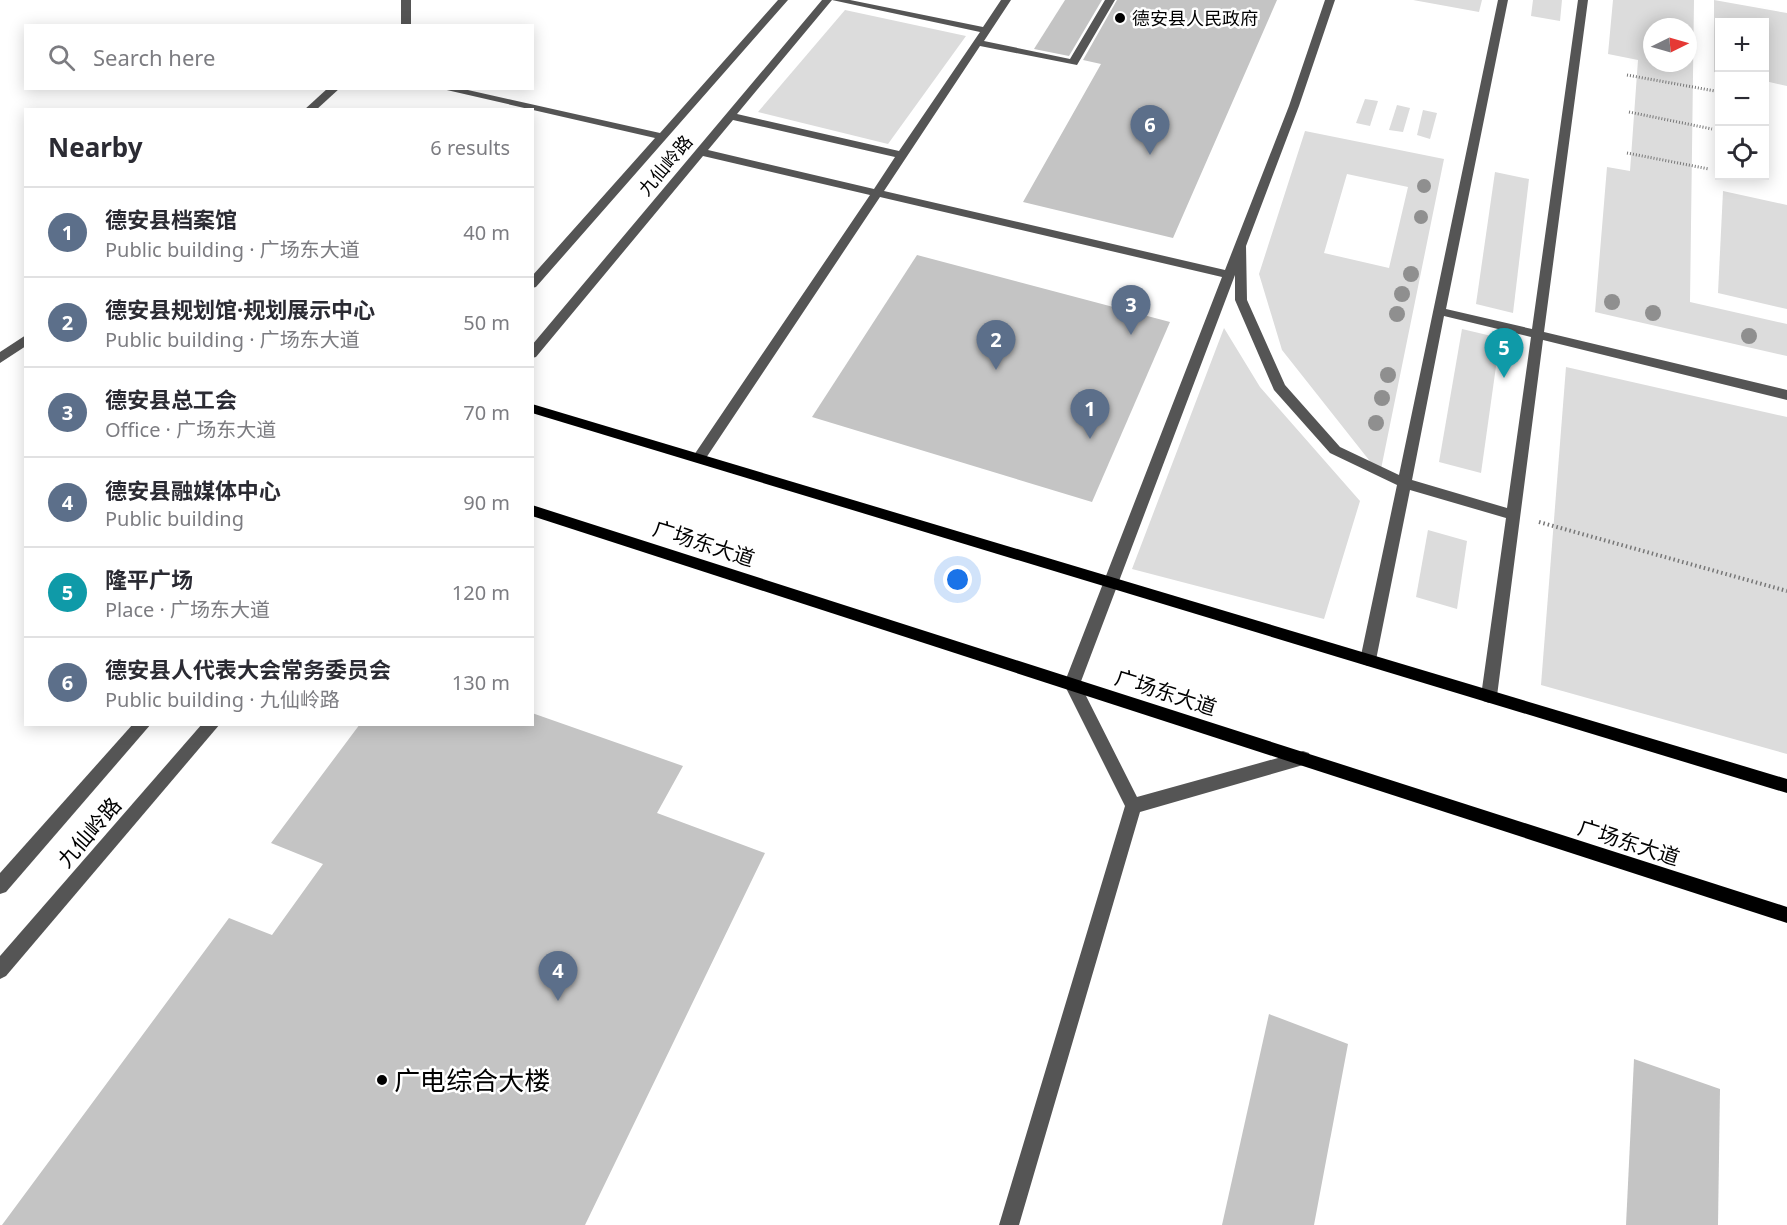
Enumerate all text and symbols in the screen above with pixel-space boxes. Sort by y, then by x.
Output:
place label: 德安县人民政府 [1132,6,1258,30]
marker: 德安县人民政府 [1113,11,1127,25]
north arrow [1643,18,1697,72]
map controls [1715,18,1769,180]
button: + [1715,18,1769,72]
search box [24,24,534,90]
icon: search [45,41,78,74]
text: Search here [93,42,215,72]
button: − [1715,72,1769,126]
pin: 6 [1130,106,1170,155]
button: locate [1715,126,1769,180]
text: Nearby [48,129,143,165]
street label: 九仙岭路 [633,130,697,200]
text: 6 results [430,134,510,161]
text: 德安县档案馆 [105,204,237,234]
text: 1 [62,219,73,246]
text: 40 m [463,219,510,246]
text: Public building · 广场东大道 [105,236,360,263]
pin: 3 [1112,286,1150,335]
text: 德安县规划馆·规划展示中心 [105,294,375,324]
text: 2 [62,309,73,336]
text: 50 m [463,309,510,336]
pin: 2 [976,320,1016,370]
text: Public building · 广场东大道 [105,326,360,353]
pin: 5 [1484,328,1524,378]
text: 德安县总工会 [105,384,237,414]
pin: 1 [1070,390,1110,439]
text: 3 [62,399,73,426]
text: 70 m [463,399,510,426]
text: Office · 广场东大道 [105,416,276,443]
text: 德安县融媒体中心 [105,475,281,505]
text: 4 [62,489,73,516]
text: 90 m [463,489,510,516]
text: Public building [105,505,244,532]
street label: 广场东大道 [650,513,758,573]
text: 隆平广场 [105,564,193,594]
your location [943,565,972,594]
text: 5 [62,579,73,606]
text: 120 m [452,579,510,606]
text: Place · 广场东大道 [105,596,270,623]
text: 德安县人代表大会常务委员会 [105,654,391,684]
street label: 广场东大道 [1112,662,1220,722]
text: 6 [62,669,73,696]
text: 130 m [452,669,510,696]
text: Public building · 九仙岭路 [105,686,340,713]
street label: 九仙岭路 [51,791,127,873]
street label: 广场东大道 [1575,812,1683,872]
pin: 4 [538,952,578,1001]
place label: 广电综合大楼 [394,1062,550,1098]
marker: 广电综合大楼 [375,1073,389,1087]

